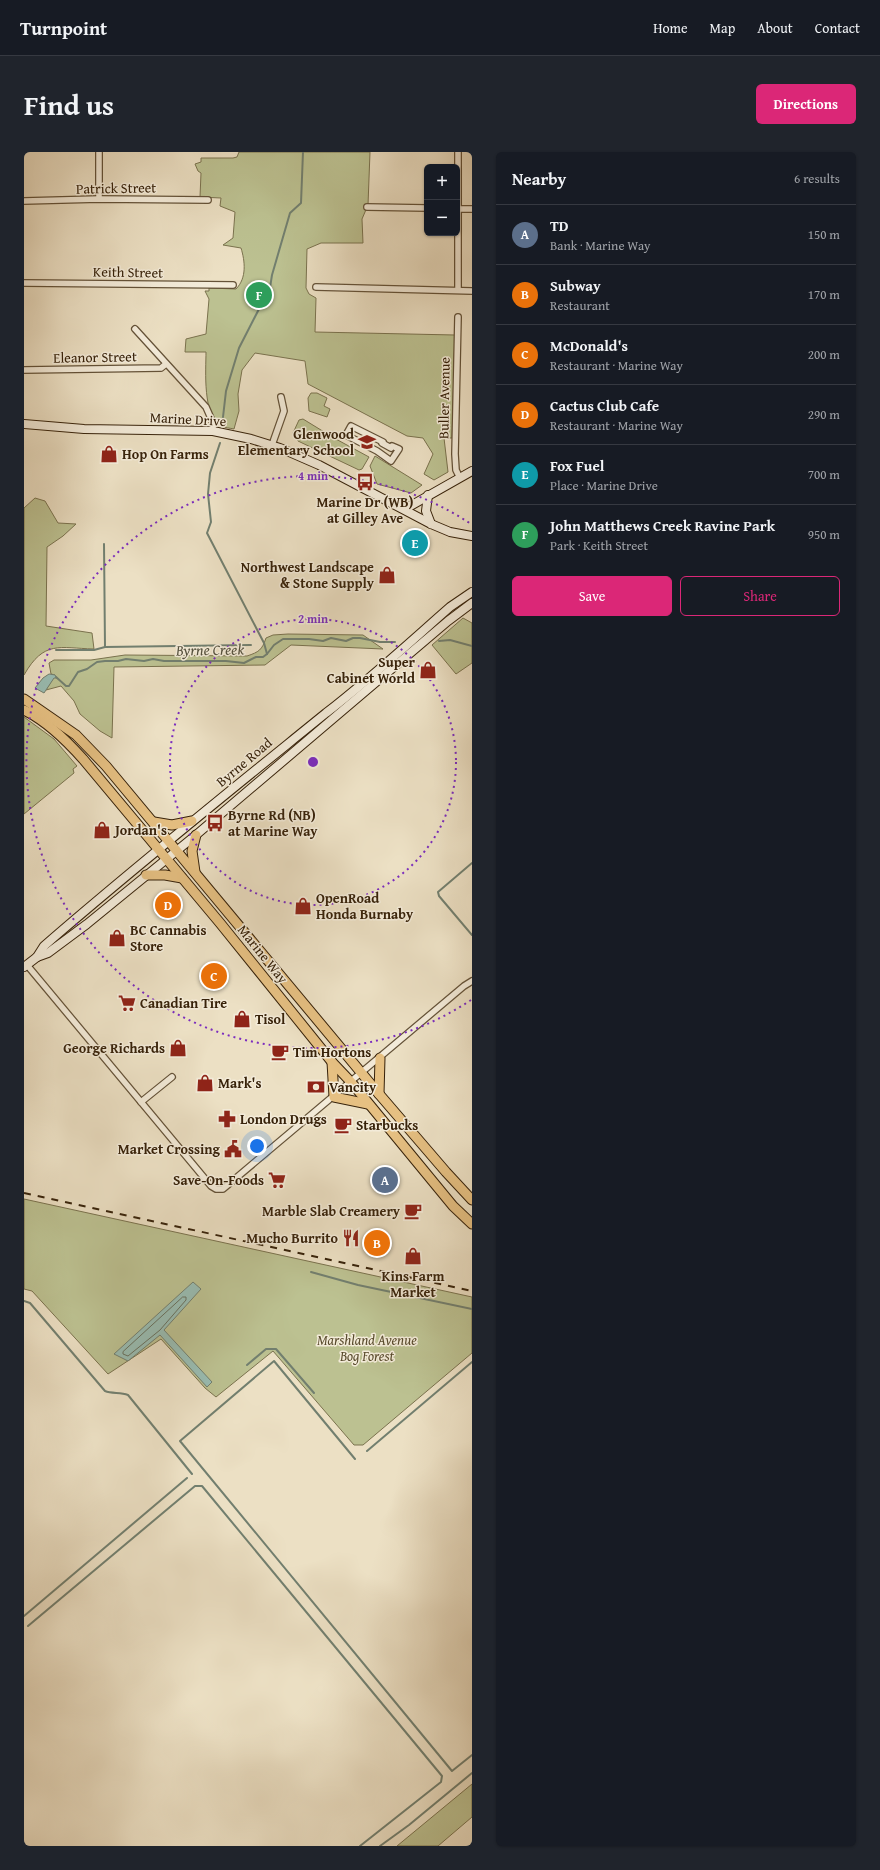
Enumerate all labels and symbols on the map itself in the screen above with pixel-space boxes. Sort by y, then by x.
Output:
street label: Patrick Street [76,177,156,199]
street label: Keith Street [93,261,163,283]
pin: F [246,280,272,310]
street label: Eleanor Street [53,346,137,368]
street label: Buller Avenue [433,356,455,439]
street label: Marine Drive [149,407,227,431]
place label: Glenwood Elementary School [238,424,355,460]
school or university icon: Glenwood Elementary School [357,432,377,452]
shop icon: Hop On Farms [99,444,119,464]
place label: Hop On Farms [122,444,209,464]
text: 4 min [298,467,328,484]
bus stop icon: Marine Dr (WB) at Gilley Ave [355,472,375,492]
place label: Marine Dr (WB) at Gilley Ave [317,492,414,528]
pin: E [402,528,428,558]
place label: Northwest Landscape & Stone Supply [241,557,375,593]
shop icon: Northwest Landscape & Stone Supply [377,565,397,585]
text: 2 min [298,610,328,627]
water label: Byrne Creek [175,638,244,661]
place label: Super Cabinet World [327,652,416,688]
shop icon: Super Cabinet World [418,660,438,680]
street label: Byrne Road [212,732,277,791]
centre of rings [306,755,320,769]
place label: Byrne Rd (NB) at Marine Way [228,805,318,841]
bus stop icon: Byrne Rd (NB) at Marine Way [205,813,225,833]
shop icon: Jordan's [92,820,112,840]
place label: Jordan's [113,820,167,840]
place label: OpenRoad Honda Burnaby [316,888,414,924]
pin: D [155,890,181,920]
shop icon: OpenRoad Honda Burnaby [293,896,313,916]
place label: BC Cannabis Store [130,920,206,956]
street label: Marine Way [233,920,293,988]
shop icon: BC Cannabis Store [107,928,127,948]
pin: C [201,961,227,991]
supermarket icon: Canadian Tire [117,993,137,1013]
place label: Canadian Tire [140,993,227,1013]
shop icon: Tisol [232,1009,252,1029]
place label: Tisol [255,1009,286,1029]
place label: George Richards [63,1038,165,1058]
shop icon: George Richards [168,1038,188,1058]
cafe icon: Tim Hortons [270,1042,290,1062]
place label: Tim Hortons [293,1042,371,1062]
shop icon: Mark's [195,1073,215,1093]
place label: Mark's [218,1073,262,1093]
bank icon: Vancity [306,1077,326,1097]
place label: Vancity [329,1077,377,1097]
pharmacy icon: London Drugs [217,1109,237,1129]
place label: London Drugs [240,1109,327,1129]
cafe icon: Starbucks [333,1115,353,1135]
place label: Starbucks [356,1115,418,1135]
your location [247,1136,267,1156]
place label: Market Crossing [118,1139,221,1159]
public building icon: Market Crossing [223,1139,243,1159]
pin: A [372,1165,398,1195]
place label: Save-On-Foods [173,1170,264,1190]
supermarket icon: Save-On-Foods [267,1170,287,1190]
place label: Marble Slab Creamery [262,1201,401,1221]
cafe icon: Marble Slab Creamery [403,1201,423,1221]
place label: Mucho Burrito [246,1228,339,1248]
restaurant icon: Mucho Burrito [341,1228,361,1248]
pin: B [364,1228,390,1258]
shop icon: Kins Farm Market [403,1246,423,1266]
place label: Kins Farm Market [382,1266,444,1302]
park label: Marshland Avenue Bog Forest [317,1330,417,1366]

